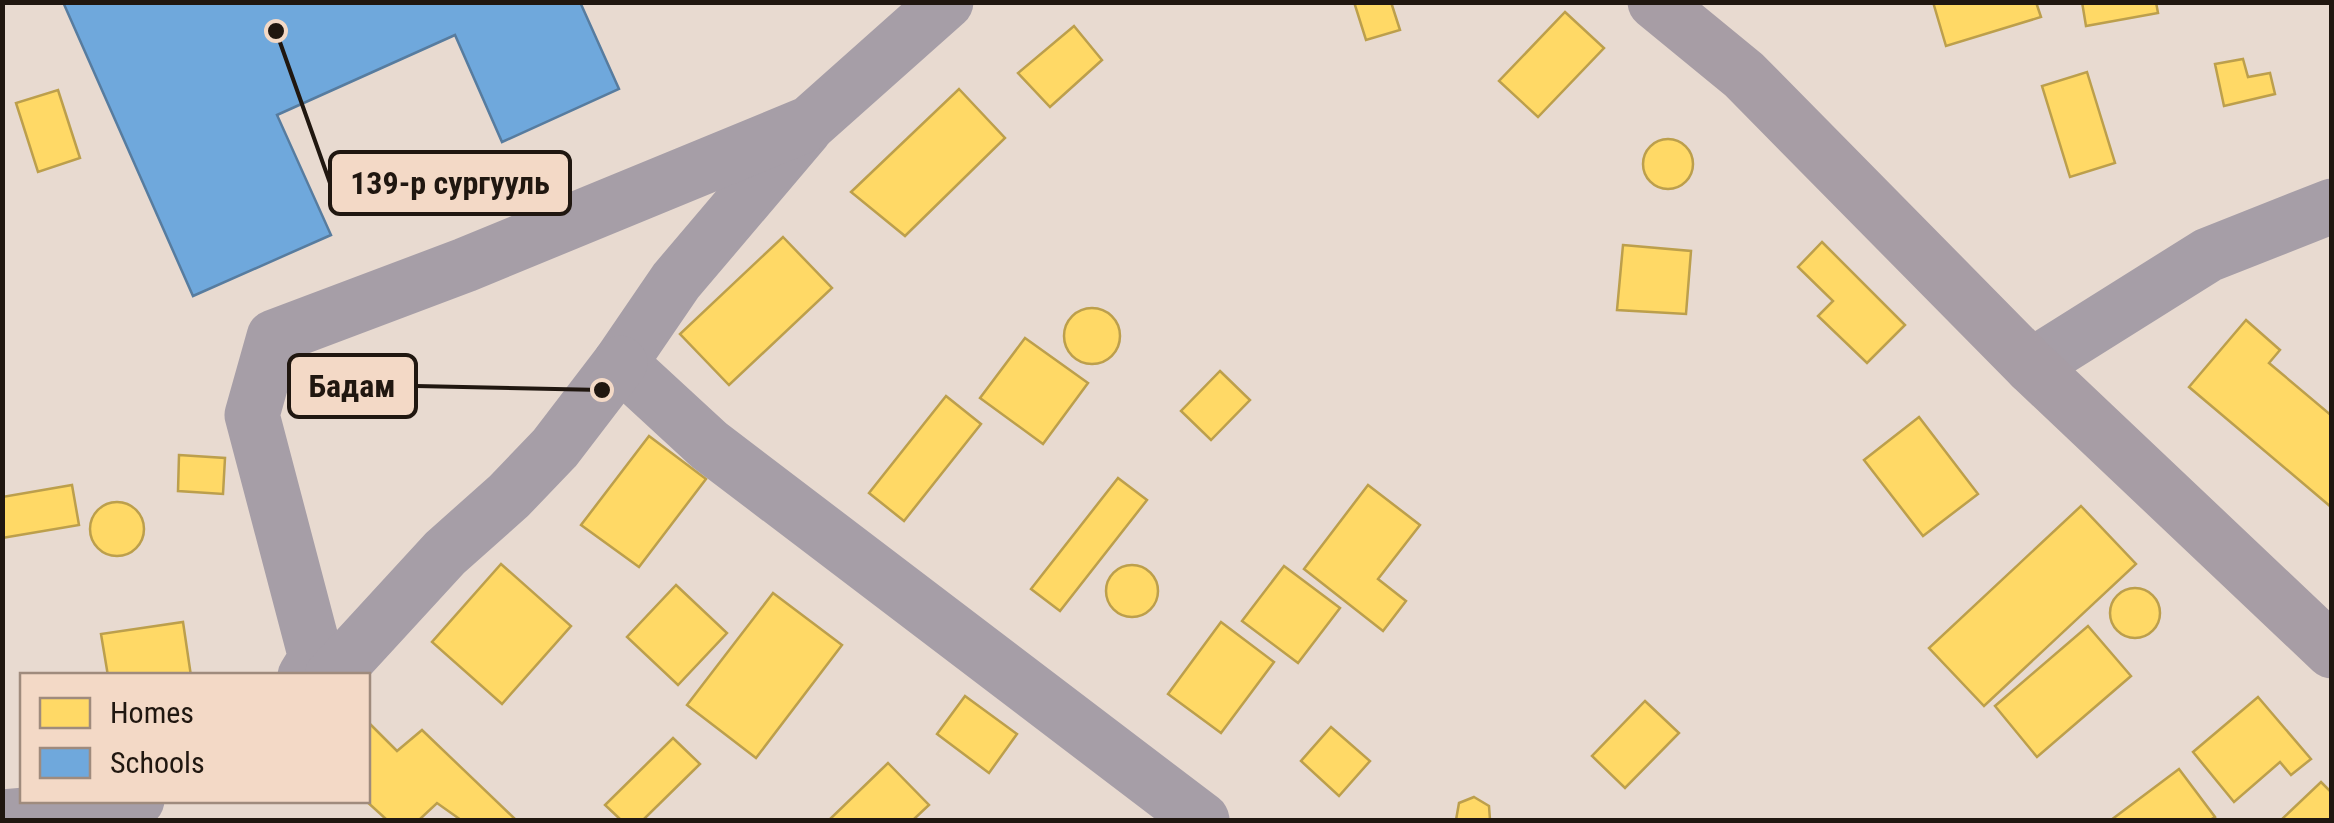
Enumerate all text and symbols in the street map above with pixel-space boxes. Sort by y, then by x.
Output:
callout: 139-р сургууль [330,152,570,214]
text: 139-р сургууль [350,164,550,202]
callout: Бадам [289,355,416,417]
text: Бадам [309,367,395,405]
legend [20,673,370,803]
text: Homes [110,695,194,730]
text: Schools [110,745,205,780]

